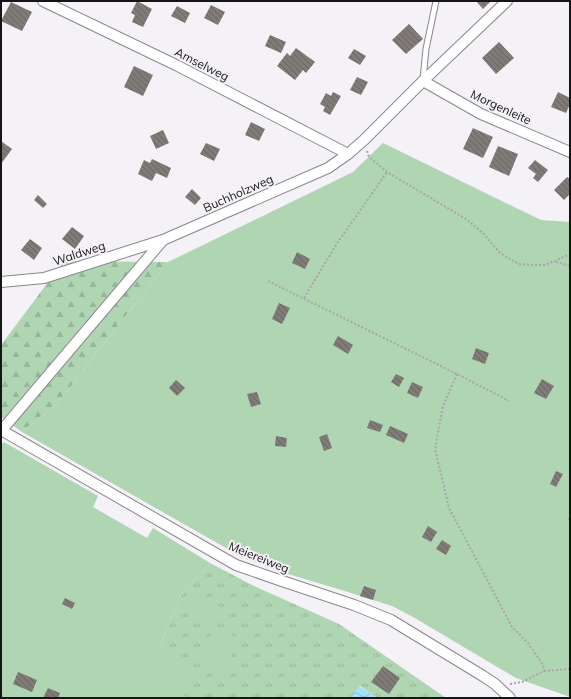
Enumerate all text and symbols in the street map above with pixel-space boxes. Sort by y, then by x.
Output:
street label: Amselweg [172,44,232,84]
street label: Morgenleite [468,86,534,128]
street label: Buchholzweg [201,171,275,215]
street label: Waldweg [51,238,107,268]
street label: Meiereiweg [227,538,291,576]

